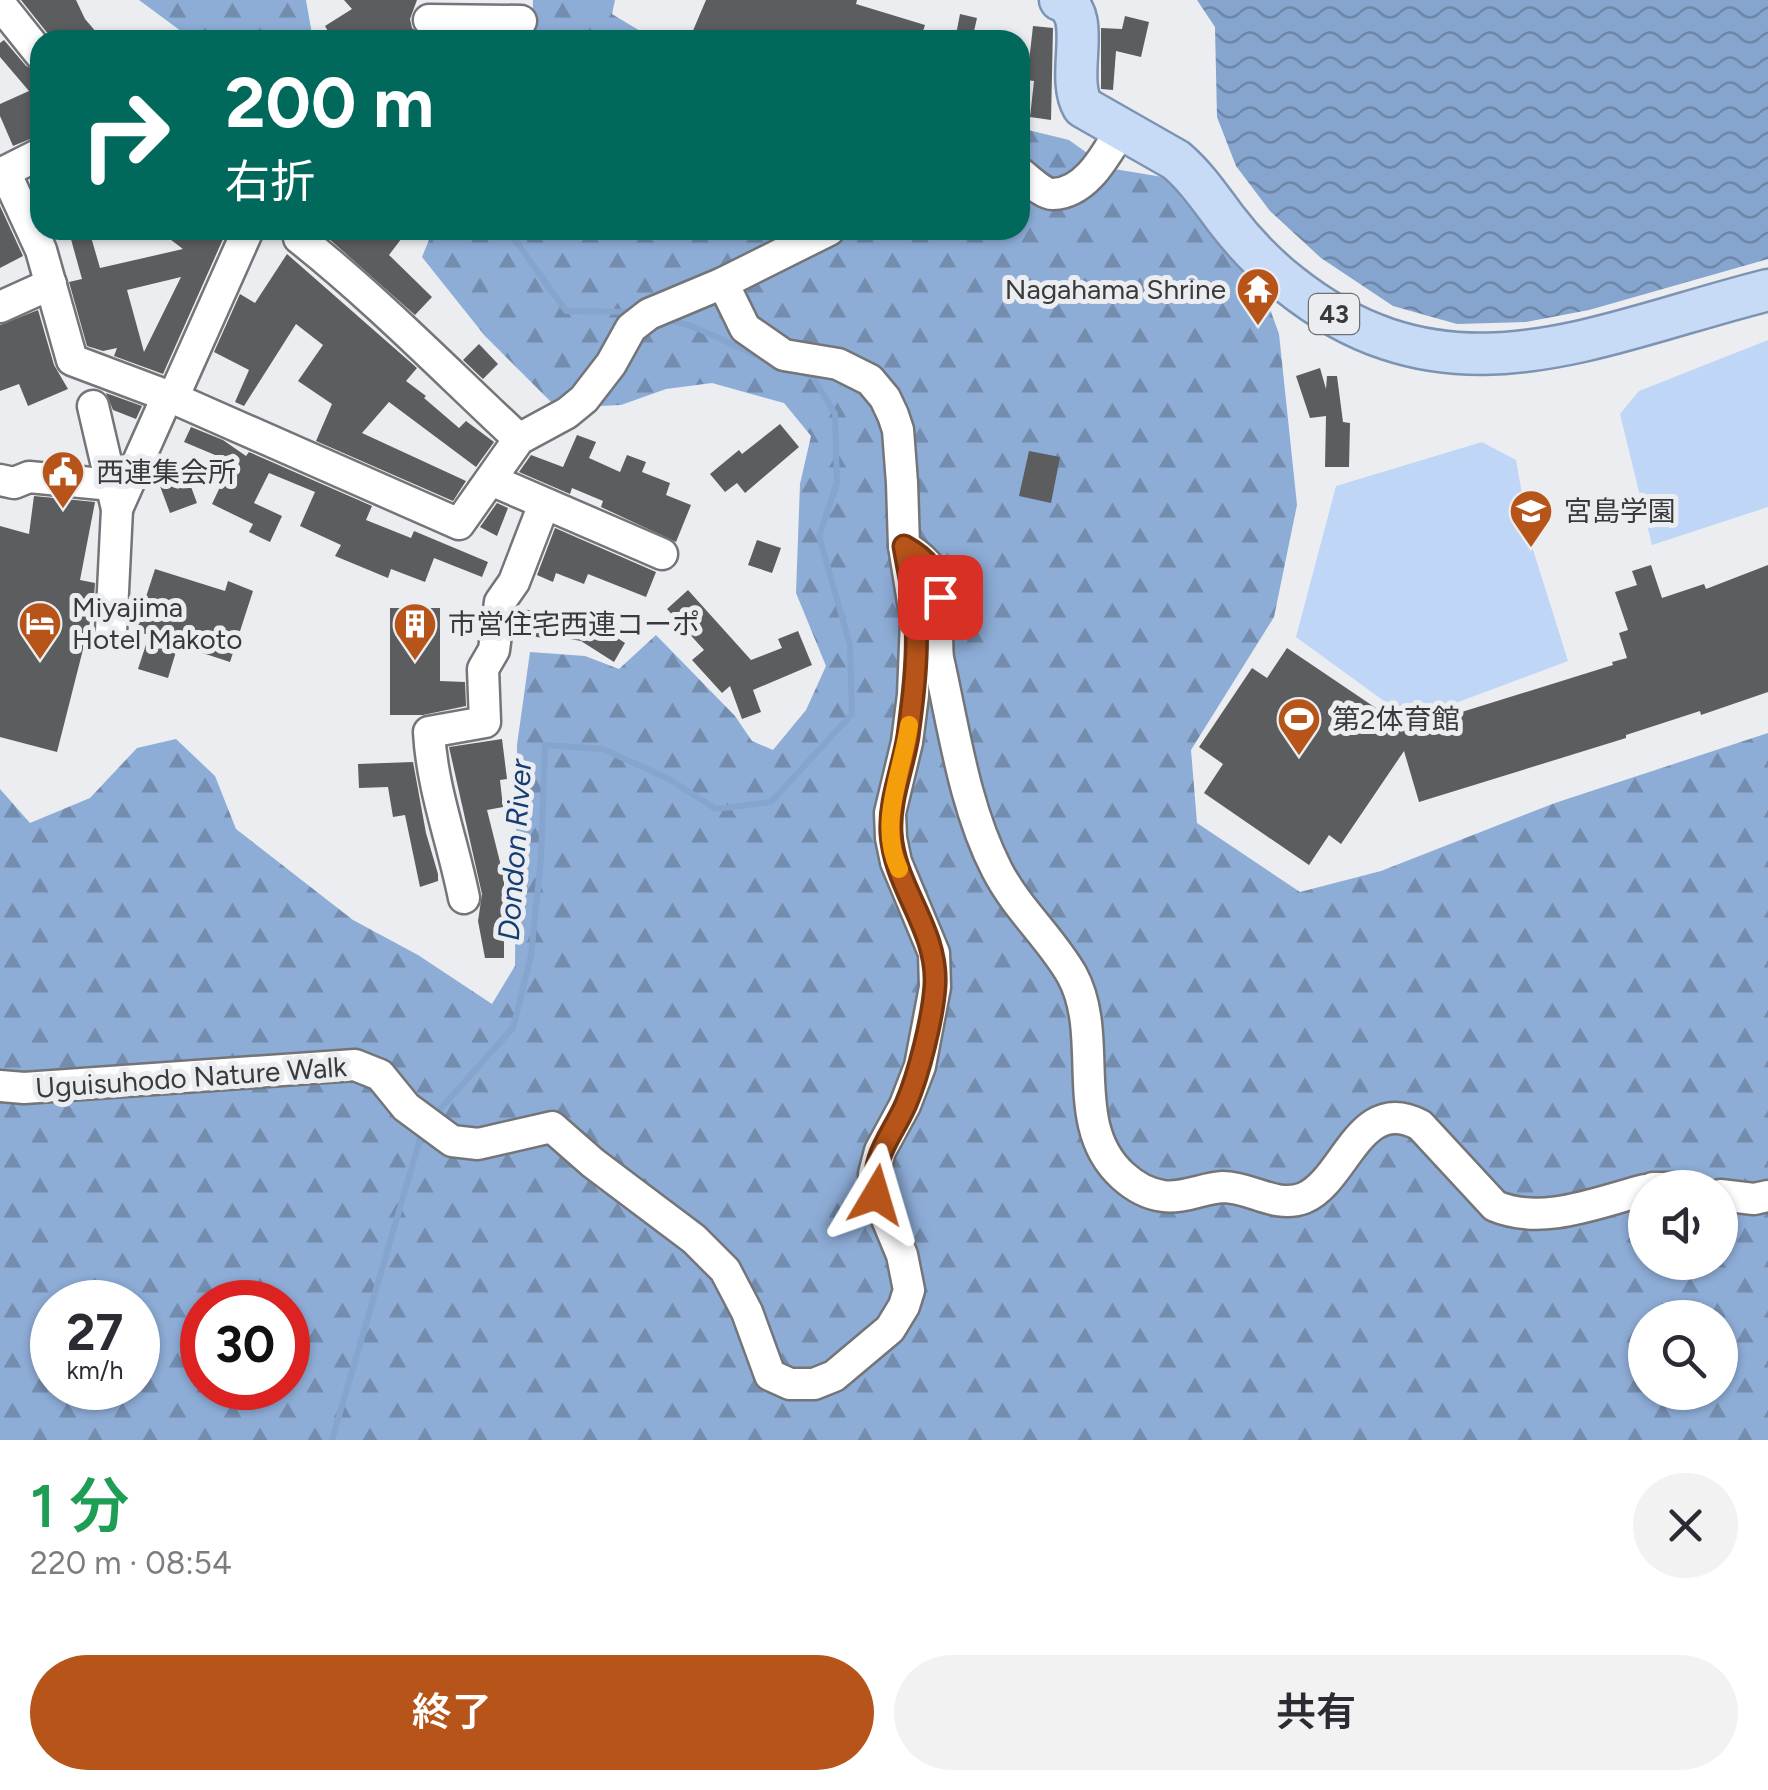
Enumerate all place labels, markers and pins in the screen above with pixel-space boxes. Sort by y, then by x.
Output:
temple icon: Nagahama Shrine [1235,266,1281,327]
place label: Nagahama Shrine [1005,272,1226,306]
public building icon: 西連集会所 [40,449,86,510]
place label: 西連集会所 [96,455,236,489]
school or university icon: 宮島学園 [1508,488,1554,549]
place label: 宮島学園 [1564,494,1676,528]
pin [898,555,983,640]
place label: Miyajima Hotel Makoto [72,590,242,656]
hotel icon: Miyajima Hotel Makoto [17,600,63,661]
building icon: 市営住宅西連コーポ [392,601,438,662]
place label: 市営住宅西連コーポ [448,607,700,641]
sports icon: 第2体育館 [1276,696,1322,757]
place label: 第2体育館 [1332,702,1460,736]

